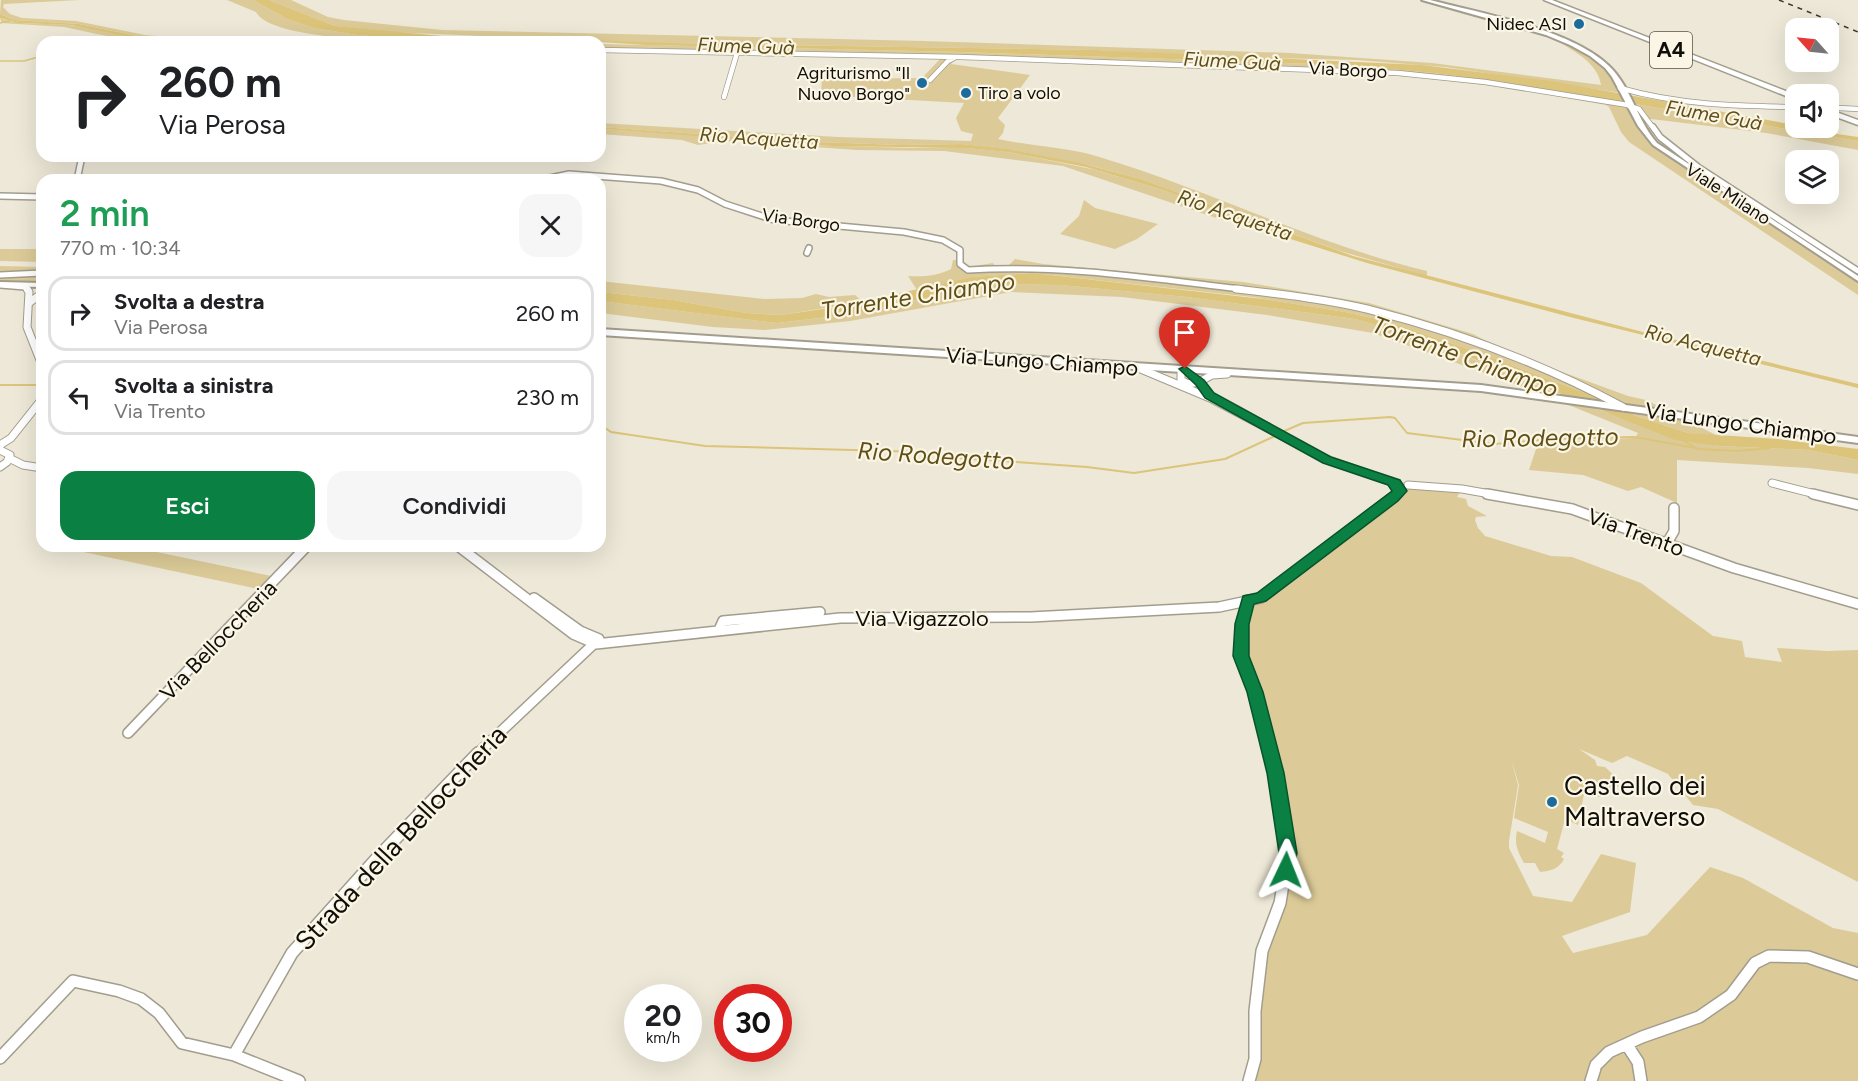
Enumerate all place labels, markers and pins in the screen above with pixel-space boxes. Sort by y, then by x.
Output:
place label: Nidec ASI [1486,13,1567,35]
marker: Nidec ASI [1572,17,1586,31]
place label: Agriturismo "Il Nuovo Borgo" [797,62,910,105]
marker: Agriturismo "Il Nuovo Borgo" [915,76,929,90]
place label: Tiro a volo [978,82,1061,104]
marker: Tiro a volo [959,86,973,100]
pin [1159,307,1210,369]
place label: Castello dei Maltraverso [1564,769,1706,833]
marker: Castello dei Maltraverso [1545,795,1559,809]

